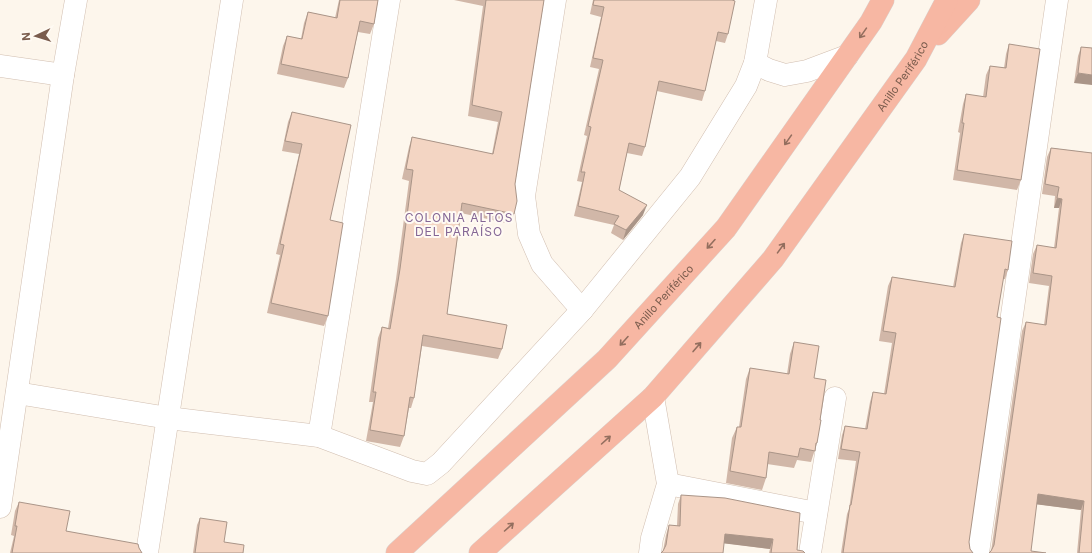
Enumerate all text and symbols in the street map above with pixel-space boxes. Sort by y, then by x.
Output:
north arrow [16,16,56,56]
one-way arrow [859,28,867,39]
text: N [19,32,33,41]
street label: Anillo Periférico [874,38,931,114]
one-way arrow [784,134,792,145]
district label: COLONIA ALTOS DEL PARAÍSO [405,210,513,239]
one-way arrow [706,239,716,249]
one-way arrow [776,242,785,253]
street label: Anillo Periférico [631,261,697,332]
one-way arrow [620,335,629,345]
one-way arrow [692,342,701,352]
one-way arrow [601,435,611,444]
one-way arrow [504,523,514,532]

